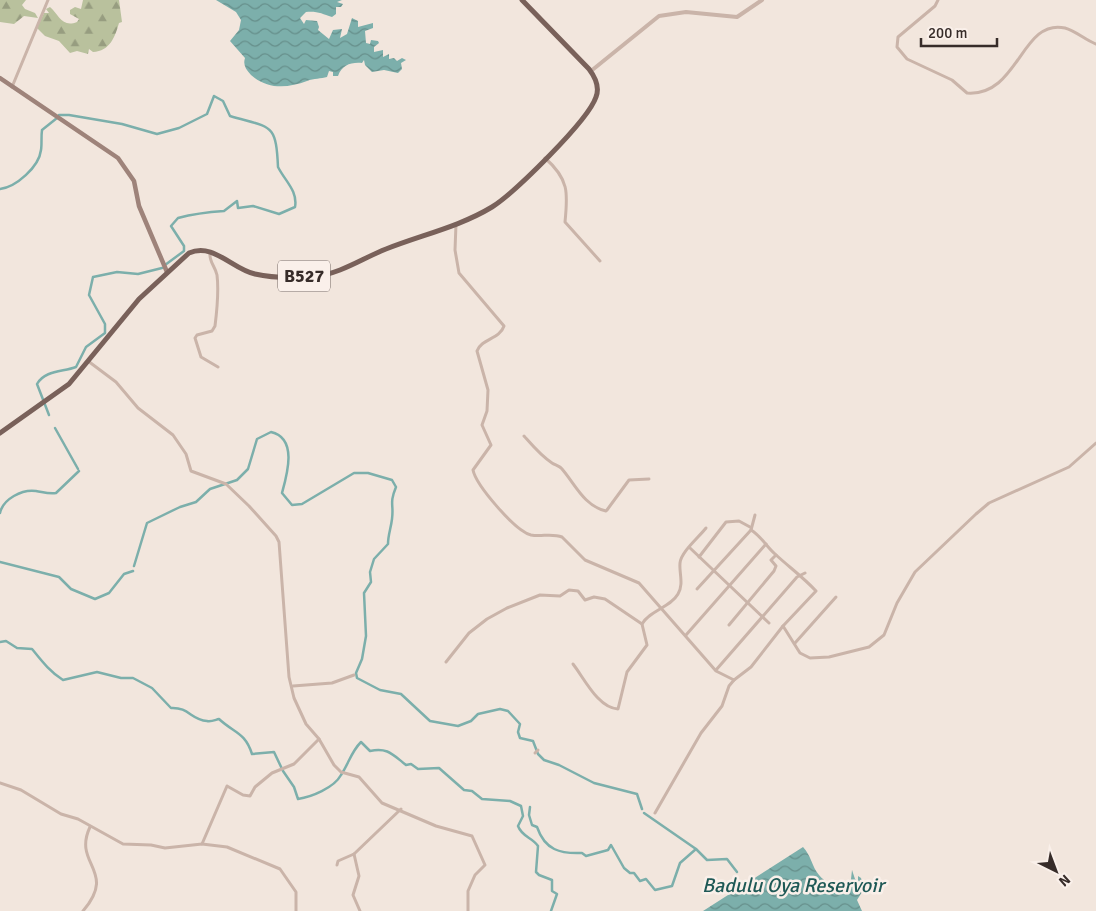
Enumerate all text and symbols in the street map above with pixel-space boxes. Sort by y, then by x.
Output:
scale bar [921,15,997,47]
text: 200 m [928,24,968,42]
road number: B527 [278,260,330,292]
north arrow [1031,846,1081,896]
text: N [1055,871,1074,890]
water label: Badulu Oya Reservoir [702,873,887,898]

